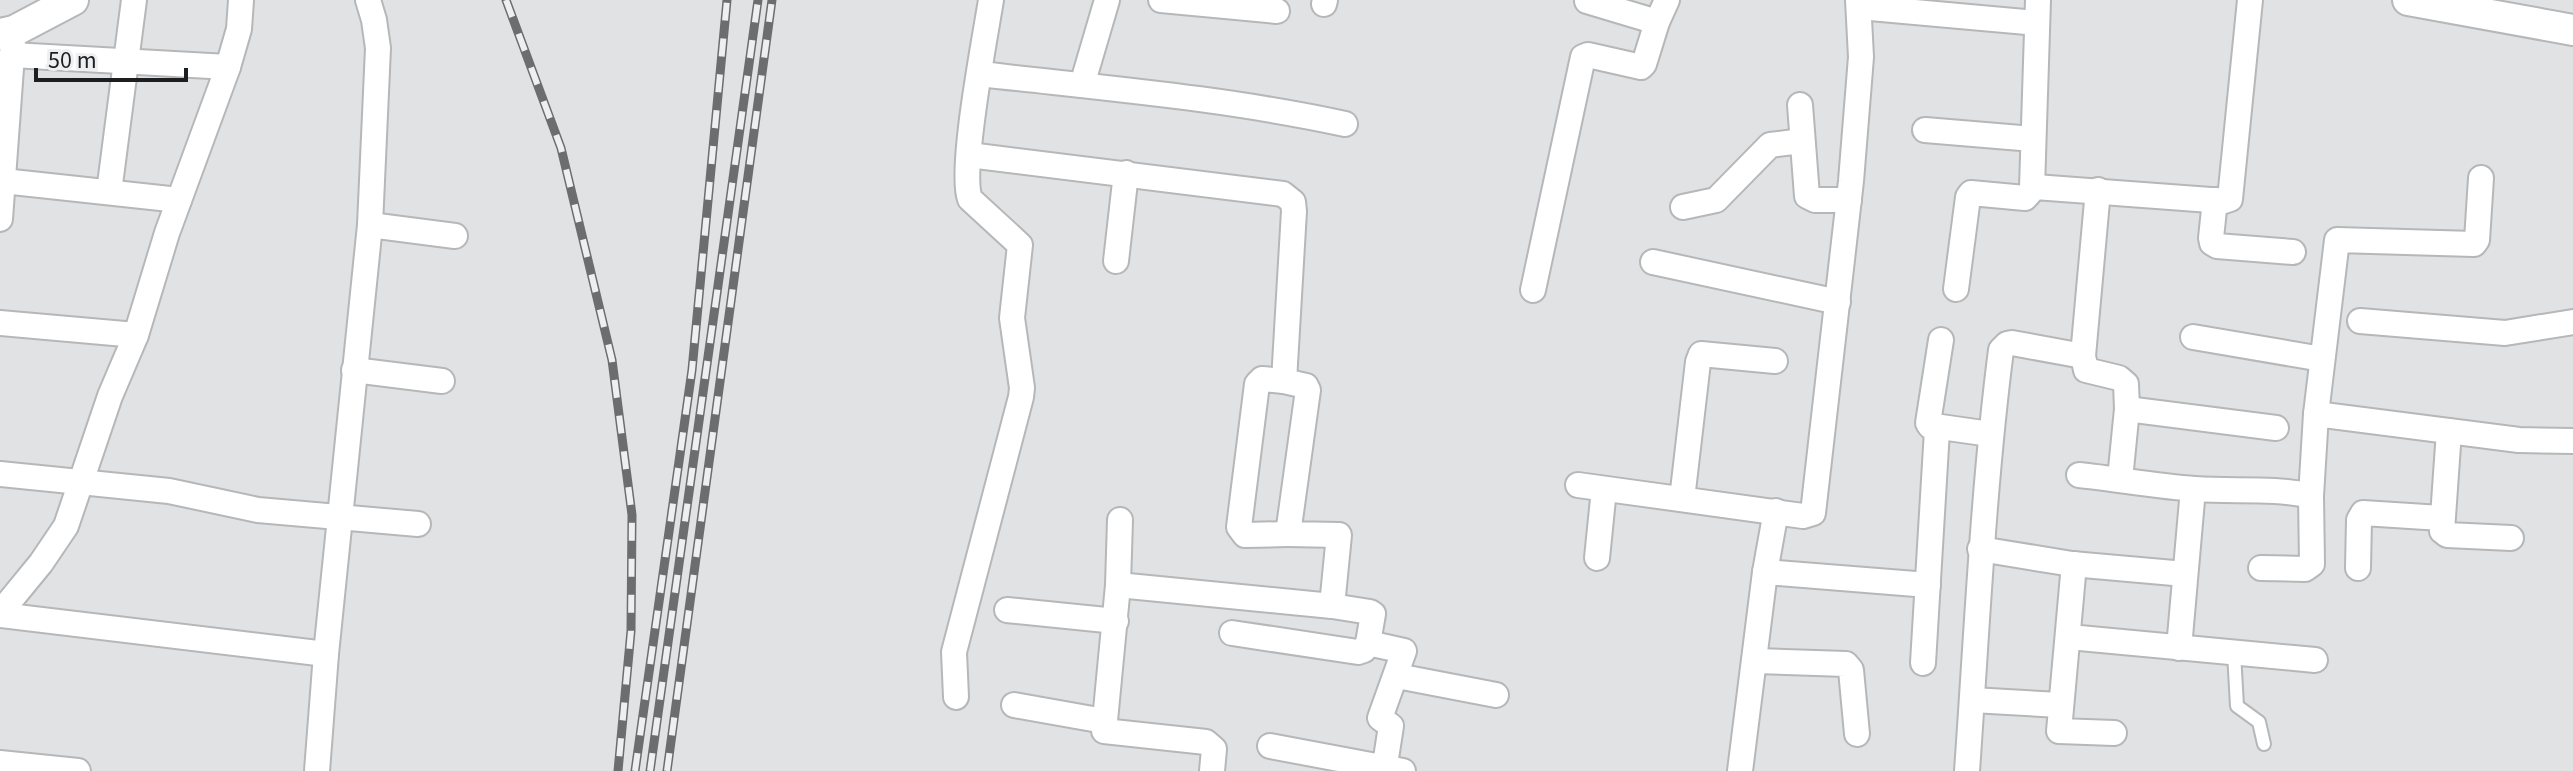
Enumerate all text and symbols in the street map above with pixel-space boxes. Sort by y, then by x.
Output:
scale bar [36,32,186,82]
text: 50 m [48,43,97,78]

